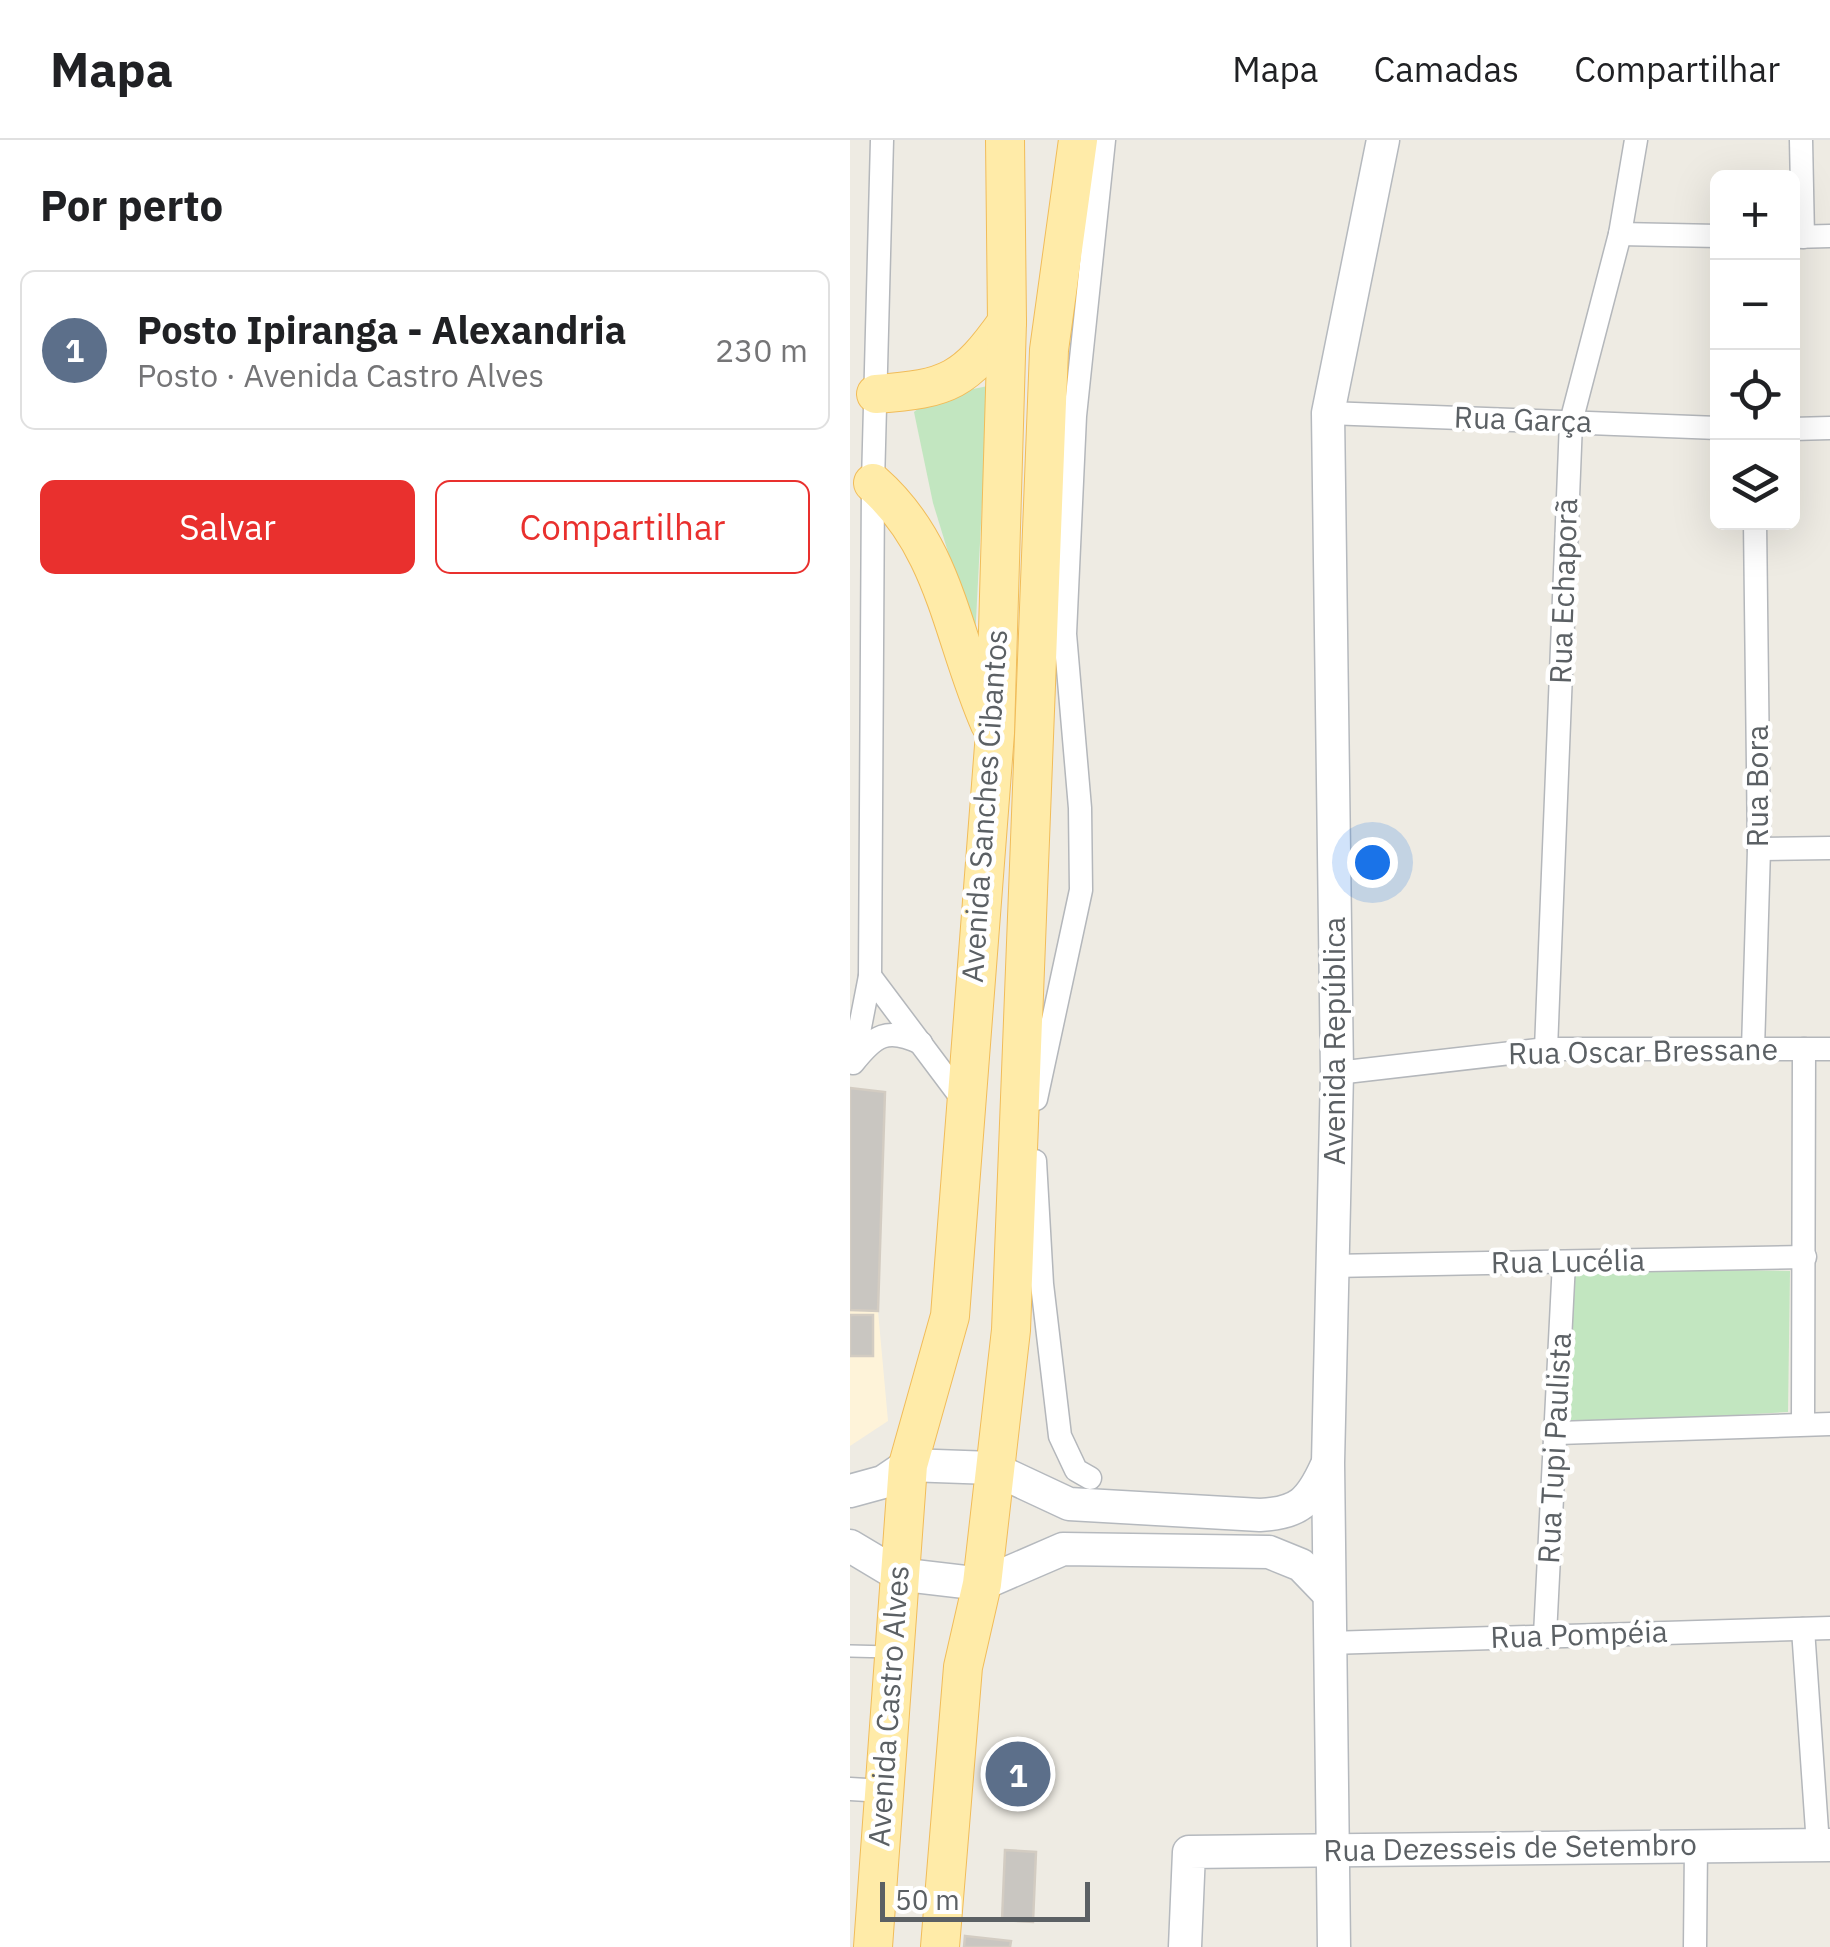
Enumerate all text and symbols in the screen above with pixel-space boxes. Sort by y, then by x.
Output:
text: Mapa [50,38,173,100]
text: Mapa [1232,46,1318,92]
text: Camadas [1373,46,1519,92]
text: Compartilhar [1574,46,1780,92]
map controls [1710,170,1800,530]
button: + [1710,170,1800,260]
text: Por perto [40,178,223,233]
button: − [1710,260,1800,350]
text: Posto Ipiranga - Alexandria [137,305,626,354]
text: 1 [65,329,84,371]
text: 230 m [715,329,808,371]
button: locate [1710,350,1800,440]
text: Posto · Avenida Castro Alves [137,354,544,396]
street label: Rua Garça [1453,397,1593,440]
button: layers [1710,440,1800,530]
button: Salvar [40,480,415,574]
button: Compartilhar [435,480,810,574]
street label: Rua Echaporã [1540,497,1585,684]
street label: Avenida Sanches Cibantos [952,628,1015,984]
street label: Rua Bora [1737,725,1776,847]
your location [1347,837,1398,888]
street label: Avenida República [1314,917,1353,1165]
street label: Rua Oscar Bressane [1508,1029,1778,1072]
street label: Rua Lucélia [1491,1240,1645,1281]
street label: Rua Tupi Paulista [1528,1331,1579,1565]
street label: Avenida Castro Alves [858,1564,917,1848]
street label: Rua Pompéia [1490,1611,1668,1656]
pin: 1 [986,1736,1050,1812]
street label: Rua Dezesseis de Setembro [1323,1824,1697,1869]
scale bar [880,1877,1090,1922]
text: 50 m [895,1881,960,1918]

